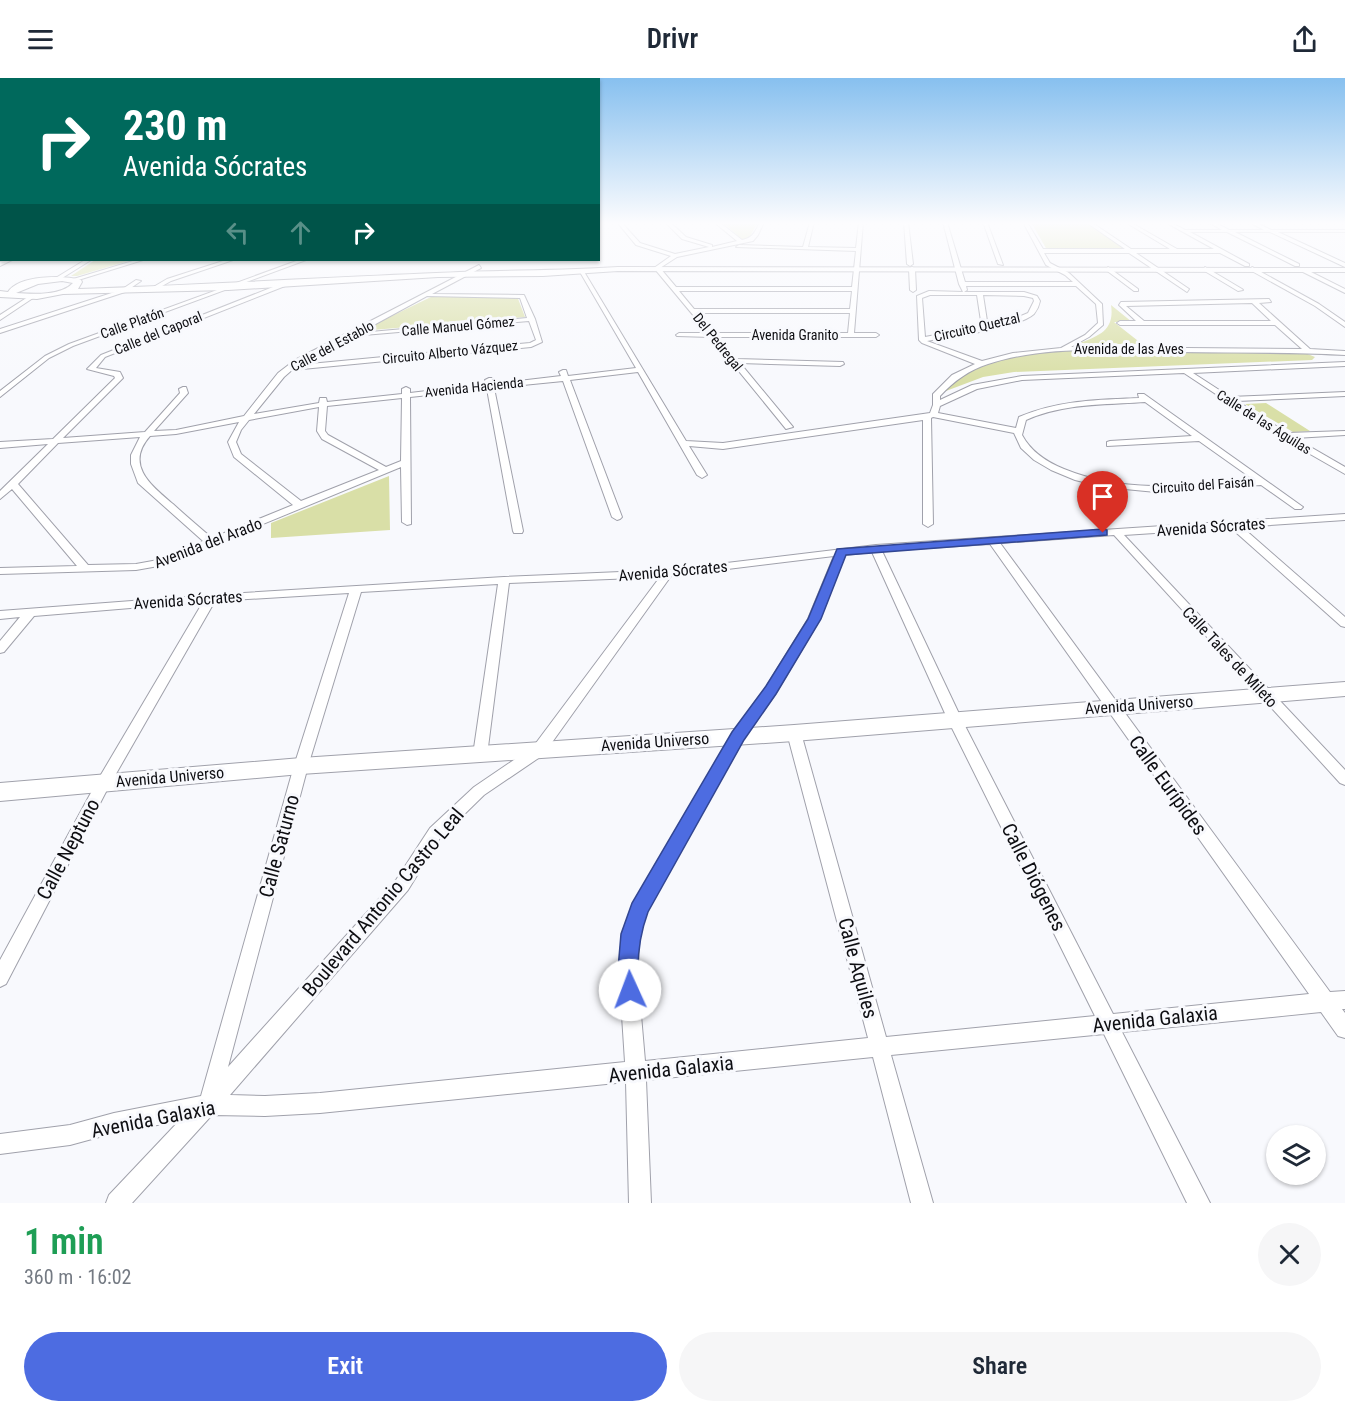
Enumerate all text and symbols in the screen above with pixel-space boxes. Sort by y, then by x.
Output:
icon: menu [24,23,57,56]
text: Drivr [647,23,698,55]
icon: share [1288,23,1321,56]
text: 230 m [123,101,228,150]
icon: right [24,102,102,180]
text: Avenida Sócrates [123,151,307,183]
icon: left [221,216,254,249]
icon: ahead [284,216,317,249]
icon: right [347,216,380,249]
street label: Calle Platón [98,304,166,342]
street label: Calle del Caporal [112,308,204,358]
street label: Circuito Quetzal [932,309,1022,345]
street label: Del Pedregal [690,310,746,374]
street label: Calle Manuel Gómez [401,313,515,339]
street label: Calle del Establo [288,317,376,375]
street label: Avenida Granito [751,327,839,343]
street label: Circuito Alberto Vázquez [381,337,519,367]
street label: Avenida de las Aves [1074,341,1184,357]
street label: Avenida Hacienda [424,374,524,400]
street label: Calle de las Águilas [1214,386,1315,457]
pin [1077,471,1128,533]
street label: Circuito del Faisán [1151,473,1255,497]
icon: arrive [1086,480,1119,513]
street label: Avenida del Arado [151,514,265,572]
street label: Avenida Sócrates [1156,514,1266,540]
street label: Avenida Sócrates [618,557,728,585]
street label: Avenida Sócrates [133,587,243,613]
street label: Calle Tales de Mileto [1178,603,1282,711]
street label: Avenida Universo [1084,692,1194,718]
street label: Avenida Universo [600,729,710,755]
street label: Calle Eurípides [1124,731,1212,839]
street label: Avenida Universo [115,763,225,791]
street label: Calle Saturno [254,792,304,900]
street label: Calle Neptuno [31,794,105,904]
street label: Boulevard Antonio Castro Leal [297,803,469,1001]
street label: Calle Diógenes [997,819,1071,935]
street label: Calle Aquiles [833,915,883,1021]
position arrow [598,958,662,1022]
street label: Avenida Galaxia [1091,1000,1219,1038]
street label: Avenida Galaxia [607,1050,735,1088]
street label: Avenida Galaxia [89,1095,217,1143]
map controls [1266,1125,1326,1185]
button: layers [1266,1125,1326,1185]
text: 1 min [24,1221,104,1263]
button: close [1258,1223,1321,1286]
text: 360 m · 16:02 [24,1265,131,1289]
button: Exit [24,1332,667,1401]
button: Share [679,1332,1321,1401]

